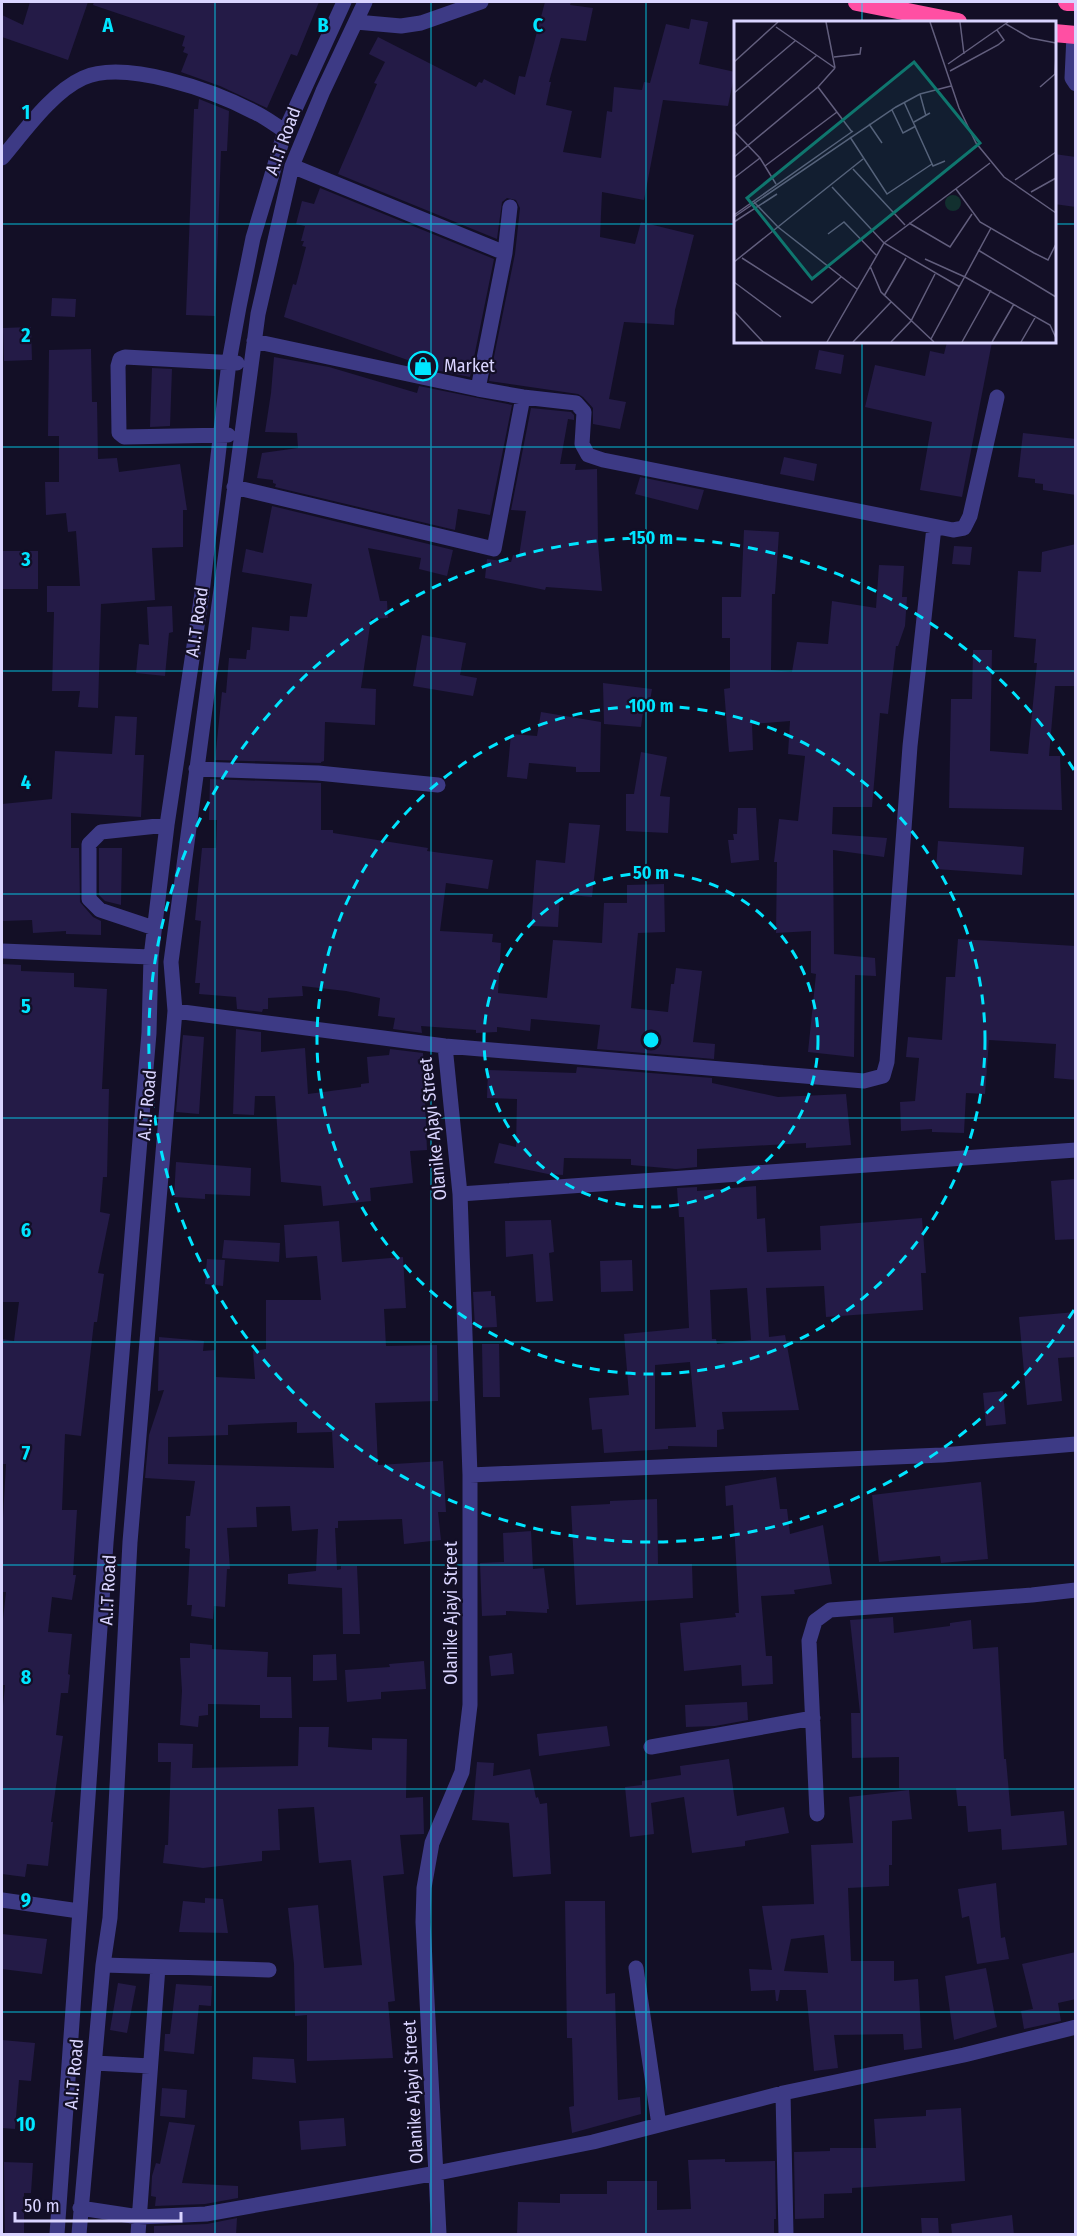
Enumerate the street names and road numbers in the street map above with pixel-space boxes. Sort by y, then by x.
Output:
street label: A.I.T Road [261,104,305,178]
street label: A.I.T Road [181,585,213,659]
street label: Olanike Ajayi Street [415,1056,451,1202]
street label: A.I.T Road [133,1069,161,1141]
street label: Olanike Ajayi Street [440,1541,462,1685]
street label: A.I.T Road [95,1554,121,1626]
street label: Olanike Ajayi Street [398,2020,428,2164]
street label: A.I.T Road [60,2038,88,2110]

